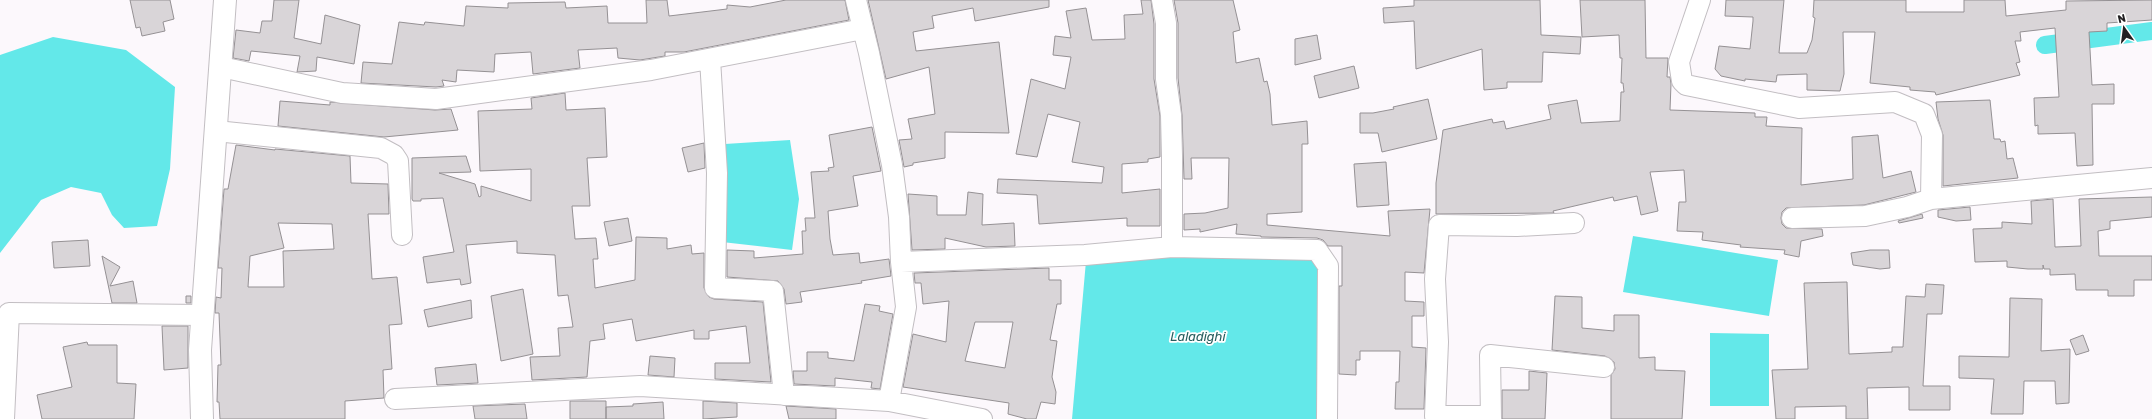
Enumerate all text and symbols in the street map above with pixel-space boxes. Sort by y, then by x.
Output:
north arrow [2104,8,2144,48]
text: N [2116,11,2127,26]
water label: Laladighi [1170,329,1227,345]

